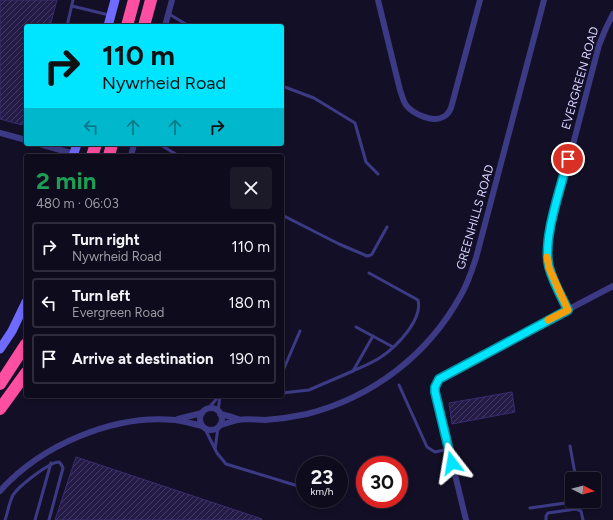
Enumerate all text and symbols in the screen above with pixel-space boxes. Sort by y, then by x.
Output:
street label: EVERGREEN ROAD [559,25,601,131]
text: 110 m [102,38,175,72]
icon: right [36,40,88,92]
text: Nywrheid Road [102,72,226,94]
icon: left [80,116,102,138]
icon: ahead [122,116,144,138]
icon: ahead [164,116,186,138]
icon: right [206,116,228,138]
pin [551,142,585,176]
icon: arrive [557,148,579,170]
street label: GREENHILLS ROAD [453,163,497,271]
text: 2 min [36,166,96,195]
button: close [230,167,272,209]
text: 480 m · 06:03 [36,196,119,211]
text: Turn right [72,231,140,249]
icon: right [38,236,60,258]
text: 110 m [232,238,270,256]
text: Nywrheid Road [72,249,162,264]
text: Turn left [72,287,130,305]
icon: left [38,292,60,314]
text: 180 m [229,294,270,312]
text: Evergreen Road [72,305,164,320]
icon: arrive [38,348,60,370]
text: Arrive at destination [72,350,213,368]
text: 190 m [229,350,270,368]
position arrow [431,442,473,484]
speed limit sign: 30 [356,456,408,508]
text: 23 [311,465,333,489]
north arrow [565,472,601,508]
map controls [565,472,601,508]
text: km/h [311,485,333,498]

